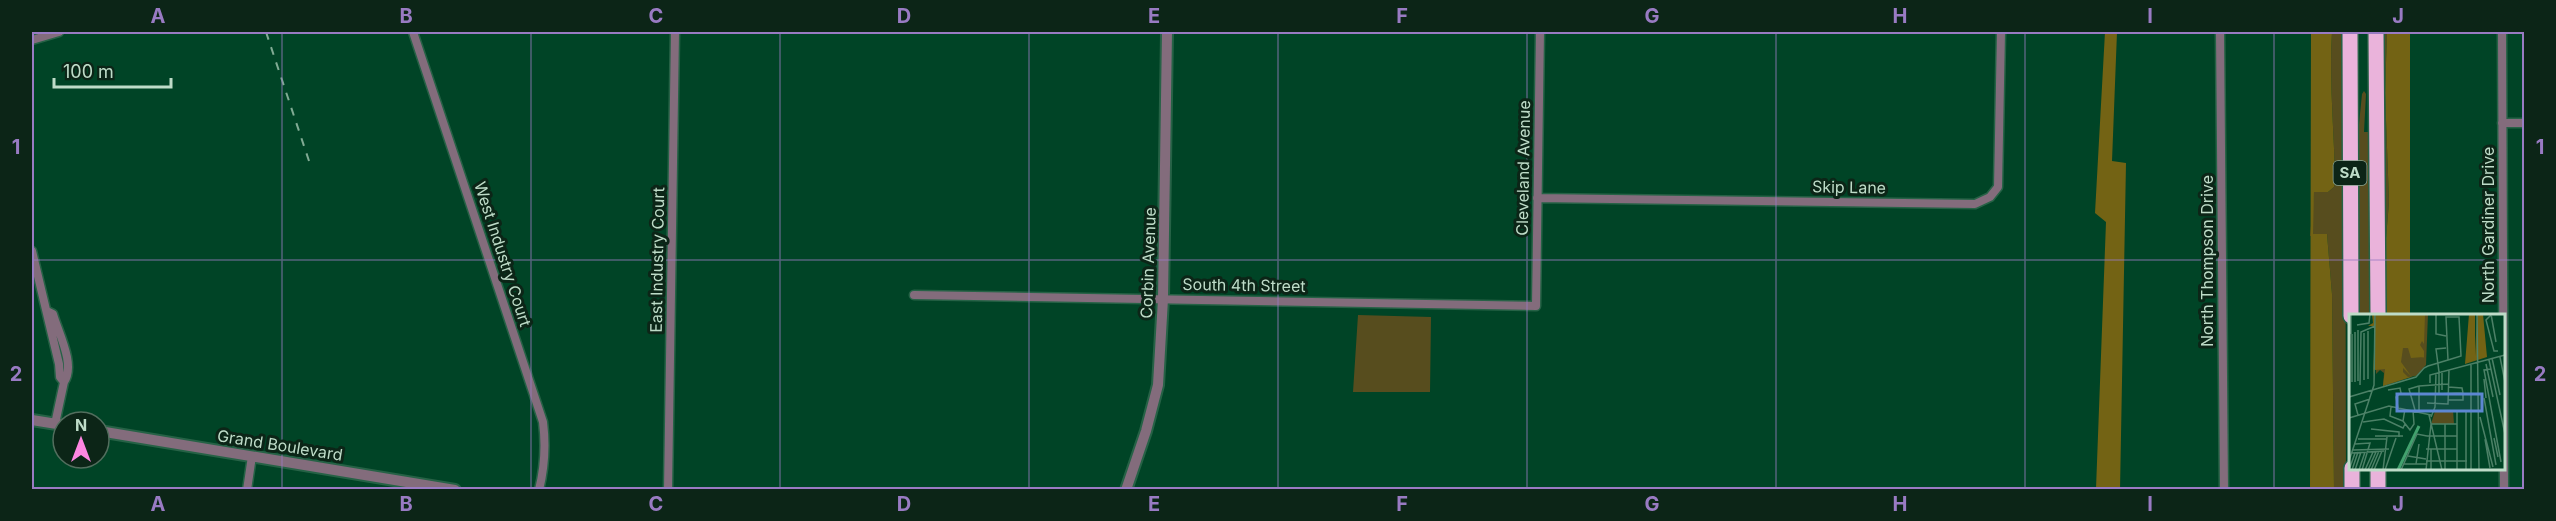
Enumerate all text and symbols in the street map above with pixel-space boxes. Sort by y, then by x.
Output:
text: A [151,4,166,28]
text: B [399,4,413,28]
text: C [649,4,663,28]
text: D [897,4,911,28]
text: E [1148,4,1160,28]
text: F [1396,4,1408,28]
text: G [1644,4,1660,28]
text: H [1893,4,1907,28]
text: I [2147,4,2153,28]
text: J [2392,4,2404,28]
scale bar [54,51,171,89]
text: 100 m [63,61,114,82]
street label: Cleveland Avenue [1512,100,1534,236]
text: 1 [12,135,20,159]
text: 1 [2536,135,2544,159]
street label: North Gardiner Drive [2478,147,2498,303]
road number: SA [2334,161,2366,185]
street label: North Thompson Drive [2197,175,2217,347]
street label: Skip Lane [1812,176,1886,198]
street label: West Industry Court [470,179,536,329]
street label: East Industry Court [646,187,668,333]
street label: Corbin Avenue [1136,207,1160,319]
street label: South 4th Street [1182,274,1306,296]
inset map [2349,314,2505,470]
text: 2 [10,362,22,386]
text: 2 [2534,362,2546,386]
north arrow [51,410,111,470]
text: N [75,415,87,435]
street label: Grand Boulevard [216,425,344,465]
text: A [151,492,166,516]
text: B [399,492,413,516]
text: C [649,492,663,516]
text: D [897,492,911,516]
text: E [1148,492,1160,516]
text: F [1396,492,1408,516]
text: G [1644,492,1660,516]
text: H [1893,492,1907,516]
text: I [2147,492,2153,516]
text: J [2392,492,2404,516]

